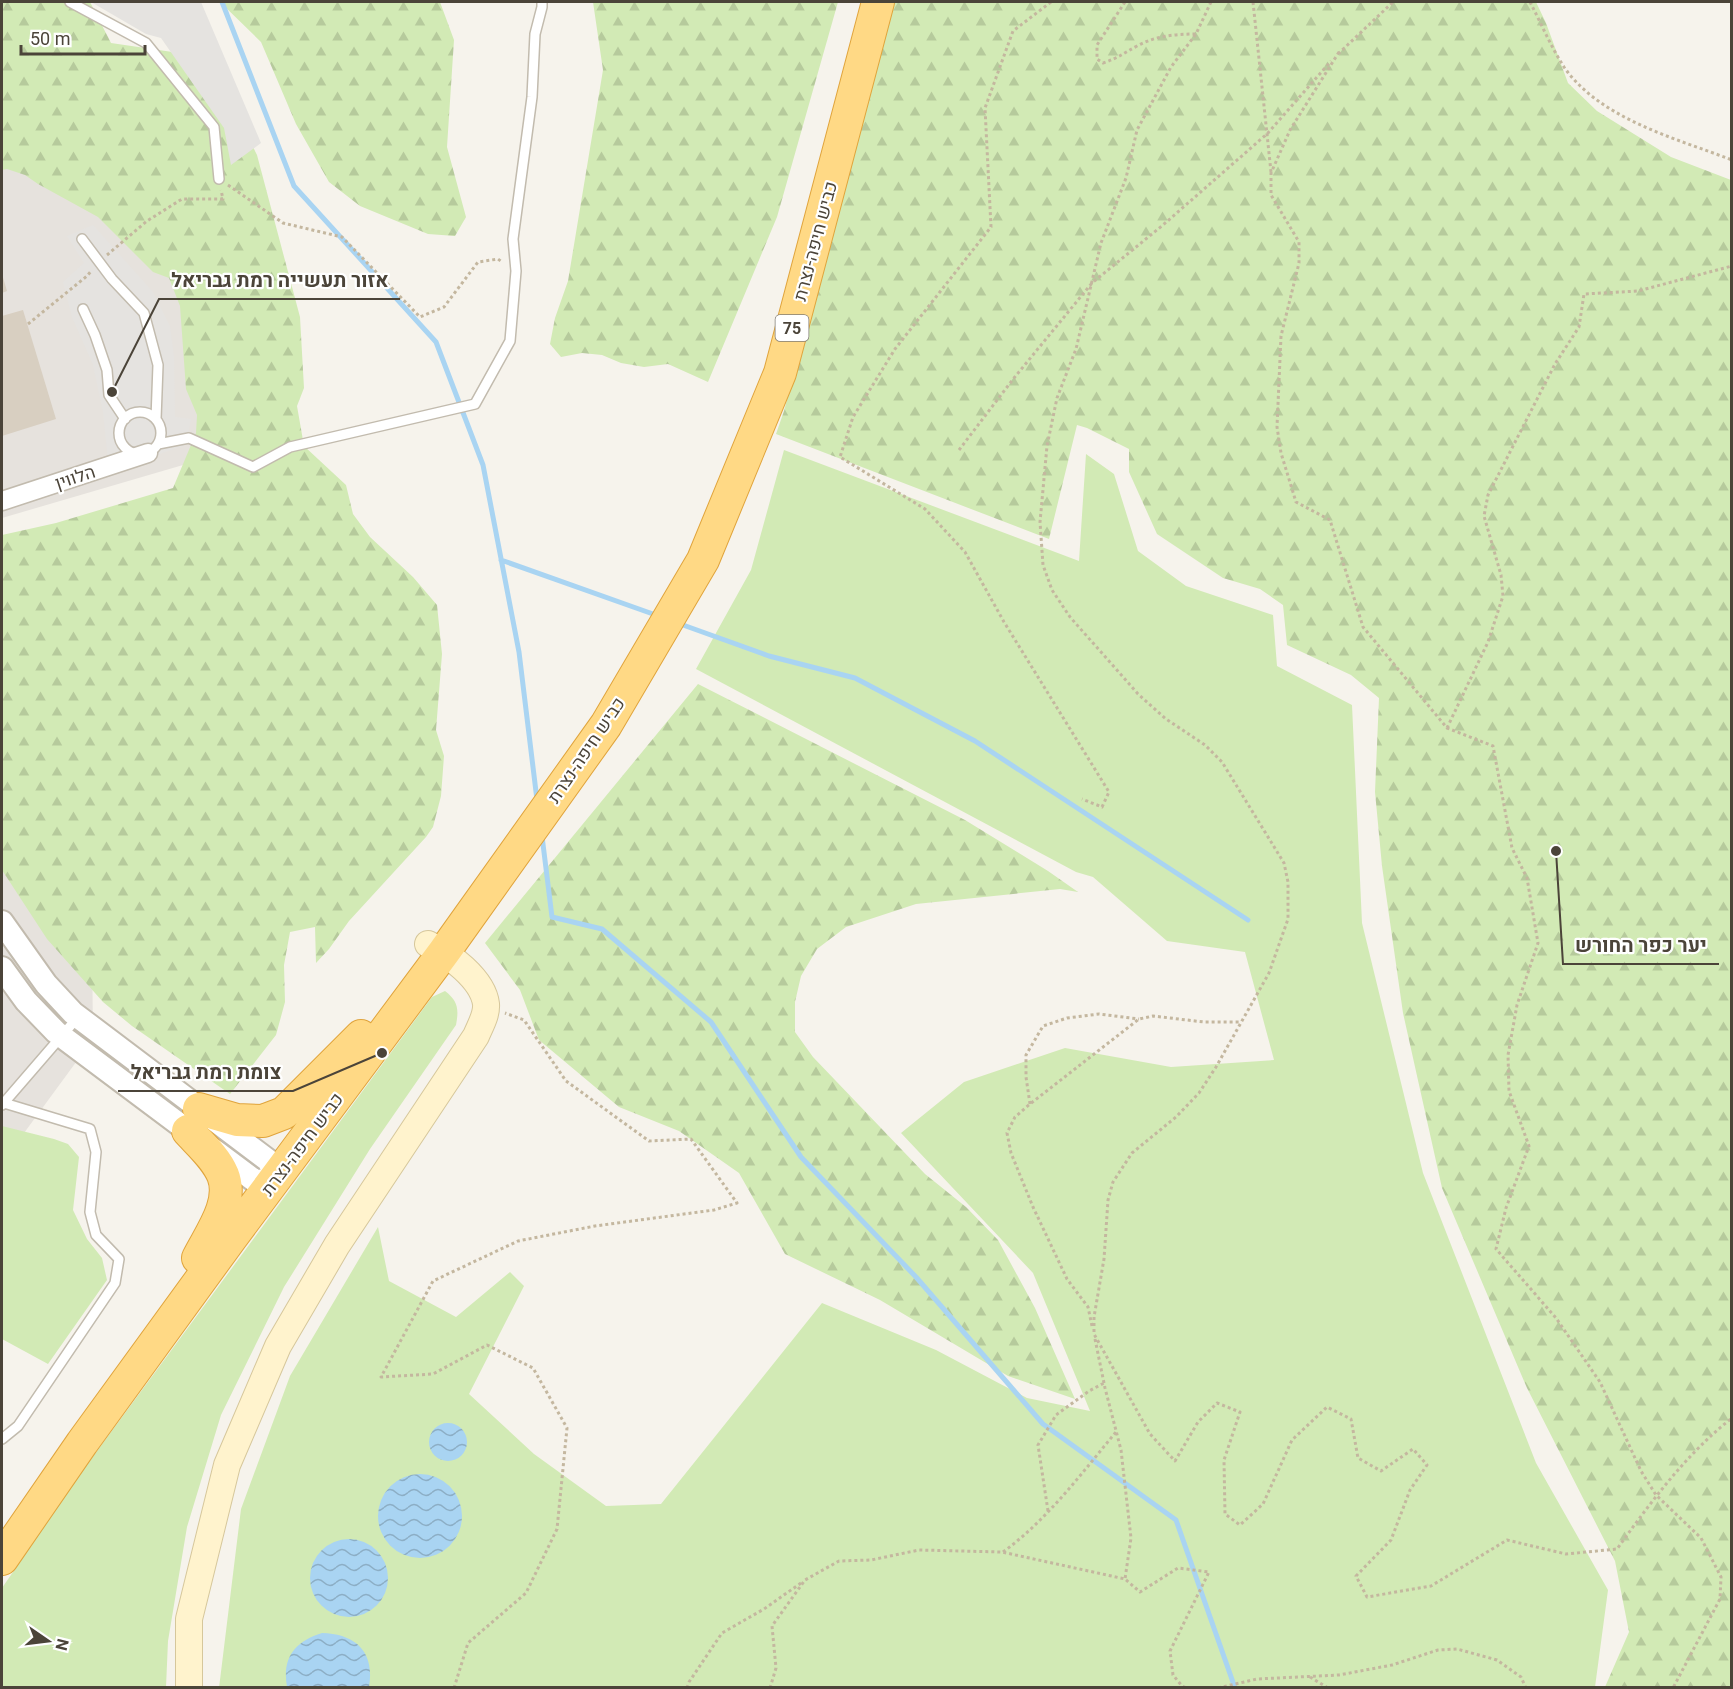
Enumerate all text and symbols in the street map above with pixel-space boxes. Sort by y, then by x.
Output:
scale bar [21,18,146,56]
text: 50 m [30,28,70,49]
street label: כביש חיפה-נצרת [789,179,841,303]
callout: אזור תעשייה רמת גבריאל [159,261,400,299]
text: אזור תעשייה רמת גבריאל [171,268,389,292]
road number: 75 [776,315,808,341]
street label: הלווין [52,461,98,493]
street label: כביש חיפה-נצרת [543,693,629,807]
callout: יער כפר החורש [1563,926,1719,964]
text: יער כפר החורש [1575,933,1707,957]
callout: צומת רמת גבריאל [118,1053,293,1091]
text: צומת רמת גבריאל [131,1060,282,1084]
street label: כביש חיפה-נצרת [257,1089,347,1199]
north arrow [18,1611,78,1671]
text: N [51,1637,73,1652]

